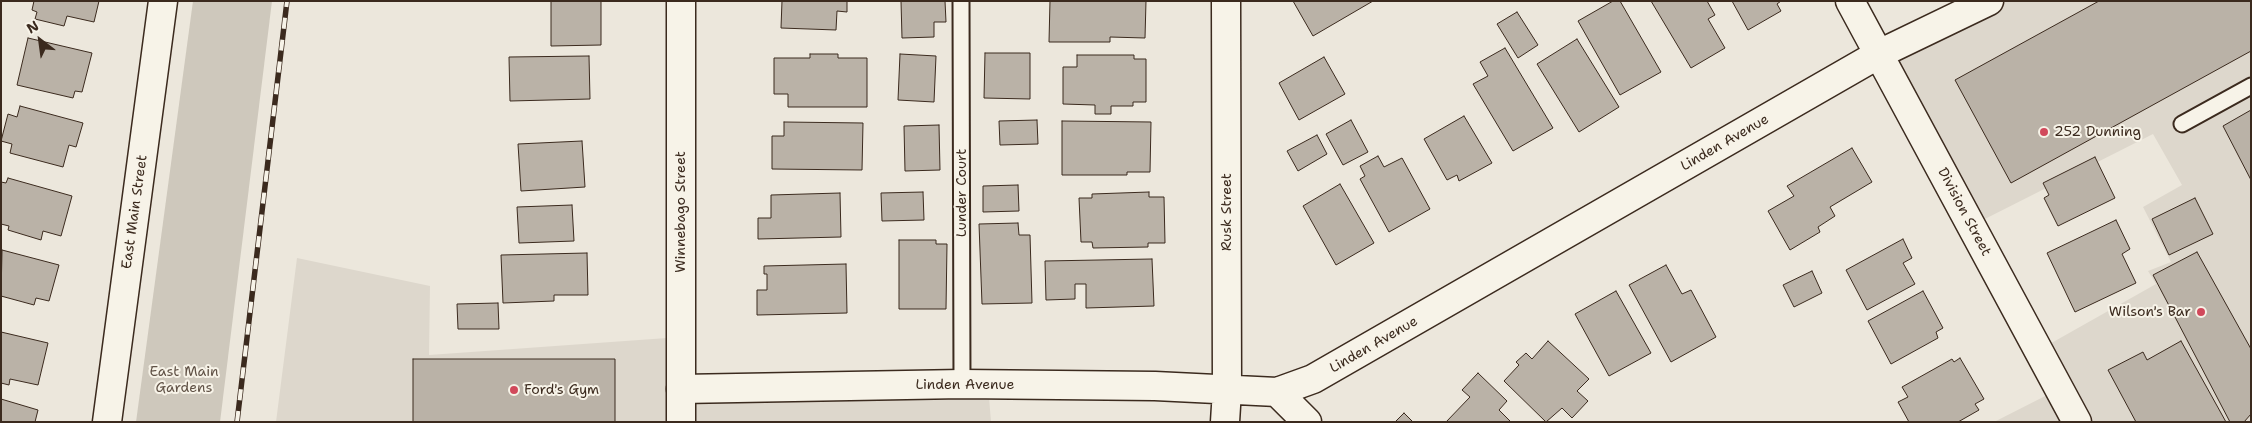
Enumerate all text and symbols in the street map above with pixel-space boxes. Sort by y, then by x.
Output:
north arrow [15,15,65,65]
text: N [23,16,42,38]
street label: Linden Avenue [1678,111,1772,175]
place label: 252 Dunning [2054,124,2141,140]
marker: 252 Dunning [2038,126,2050,138]
street label: Lunder Court [954,149,970,237]
street label: Winnebago Street [673,151,689,273]
street label: East Main Street [119,154,151,270]
street label: Division Street [1934,165,1994,259]
street label: Rusk Street [1219,173,1235,251]
place label: Wilson's Bar [2109,304,2191,320]
marker: Wilson's Bar [2195,306,2207,318]
street label: Linden Avenue [1327,313,1421,377]
park label: East Main Gardens [149,364,219,397]
street label: Linden Avenue [916,377,1014,393]
place label: Ford's Gym [524,382,599,398]
marker: Ford's Gym [508,384,520,396]

